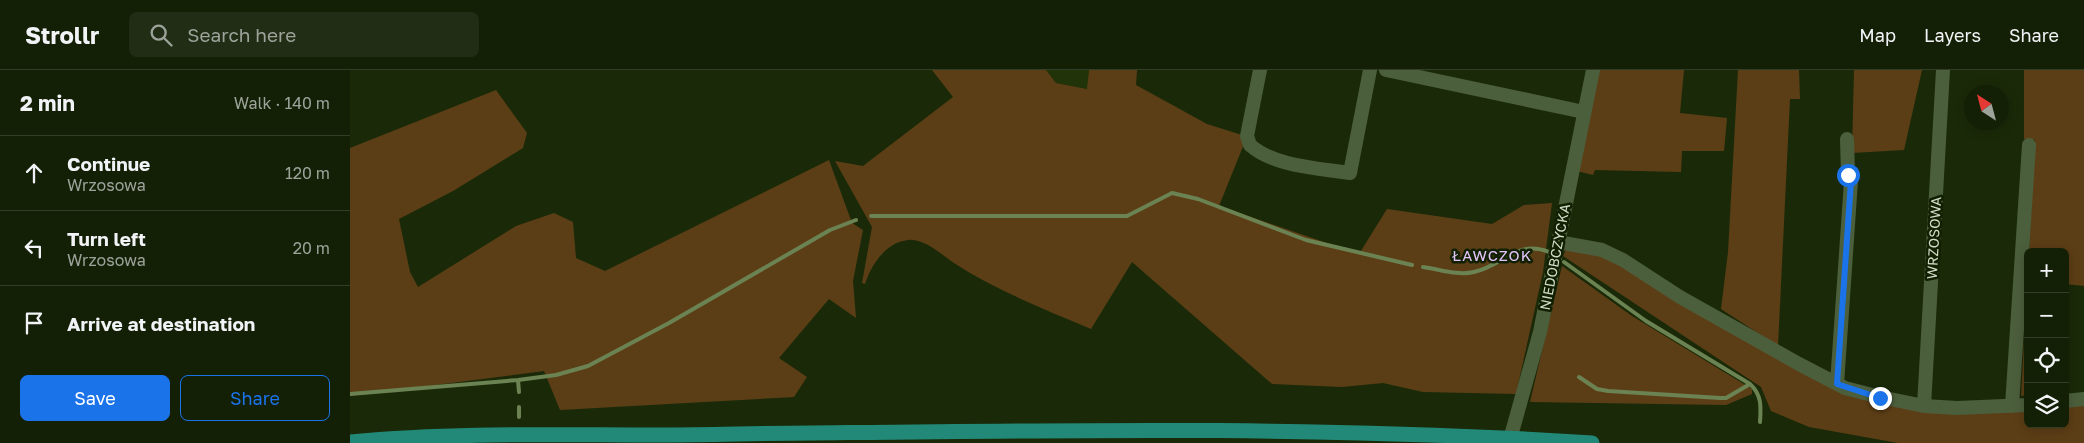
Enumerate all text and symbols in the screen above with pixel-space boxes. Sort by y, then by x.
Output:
search box [129,12,479,57]
text: Strollr [25,20,99,49]
icon: search [147,21,175,49]
text: Search here [187,23,296,46]
text: Map [1859,24,1896,46]
text: Layers [1924,24,1981,46]
text: Share [2009,24,2059,46]
north arrow [1964,85,2009,130]
text: 2 min [20,90,75,116]
text: Walk · 140 m [234,93,330,113]
text: Continue [67,152,150,175]
icon: ahead [20,159,48,187]
text: 120 m [285,163,330,183]
route start [1837,164,1860,187]
text: Wrzosowa [67,175,146,195]
street label: WRZOSOWA [1923,196,1944,280]
street label: NIEDOBCZYCKA [1536,202,1573,312]
text: Turn left [67,227,146,250]
icon: left [20,234,48,262]
text: 20 m [293,238,330,258]
district label: ŁAWCZOK [1452,246,1532,264]
map controls [2024,248,2069,428]
button: + [2024,248,2069,293]
text: Wrzosowa [67,250,146,270]
button: − [2024,293,2069,338]
icon: arrive [20,309,48,337]
text: Arrive at destination [67,312,255,335]
button: locate [2024,338,2069,383]
button: Save [20,375,170,421]
button: Share [180,375,330,421]
button: layers [2024,383,2069,428]
route end [1869,387,1892,410]

